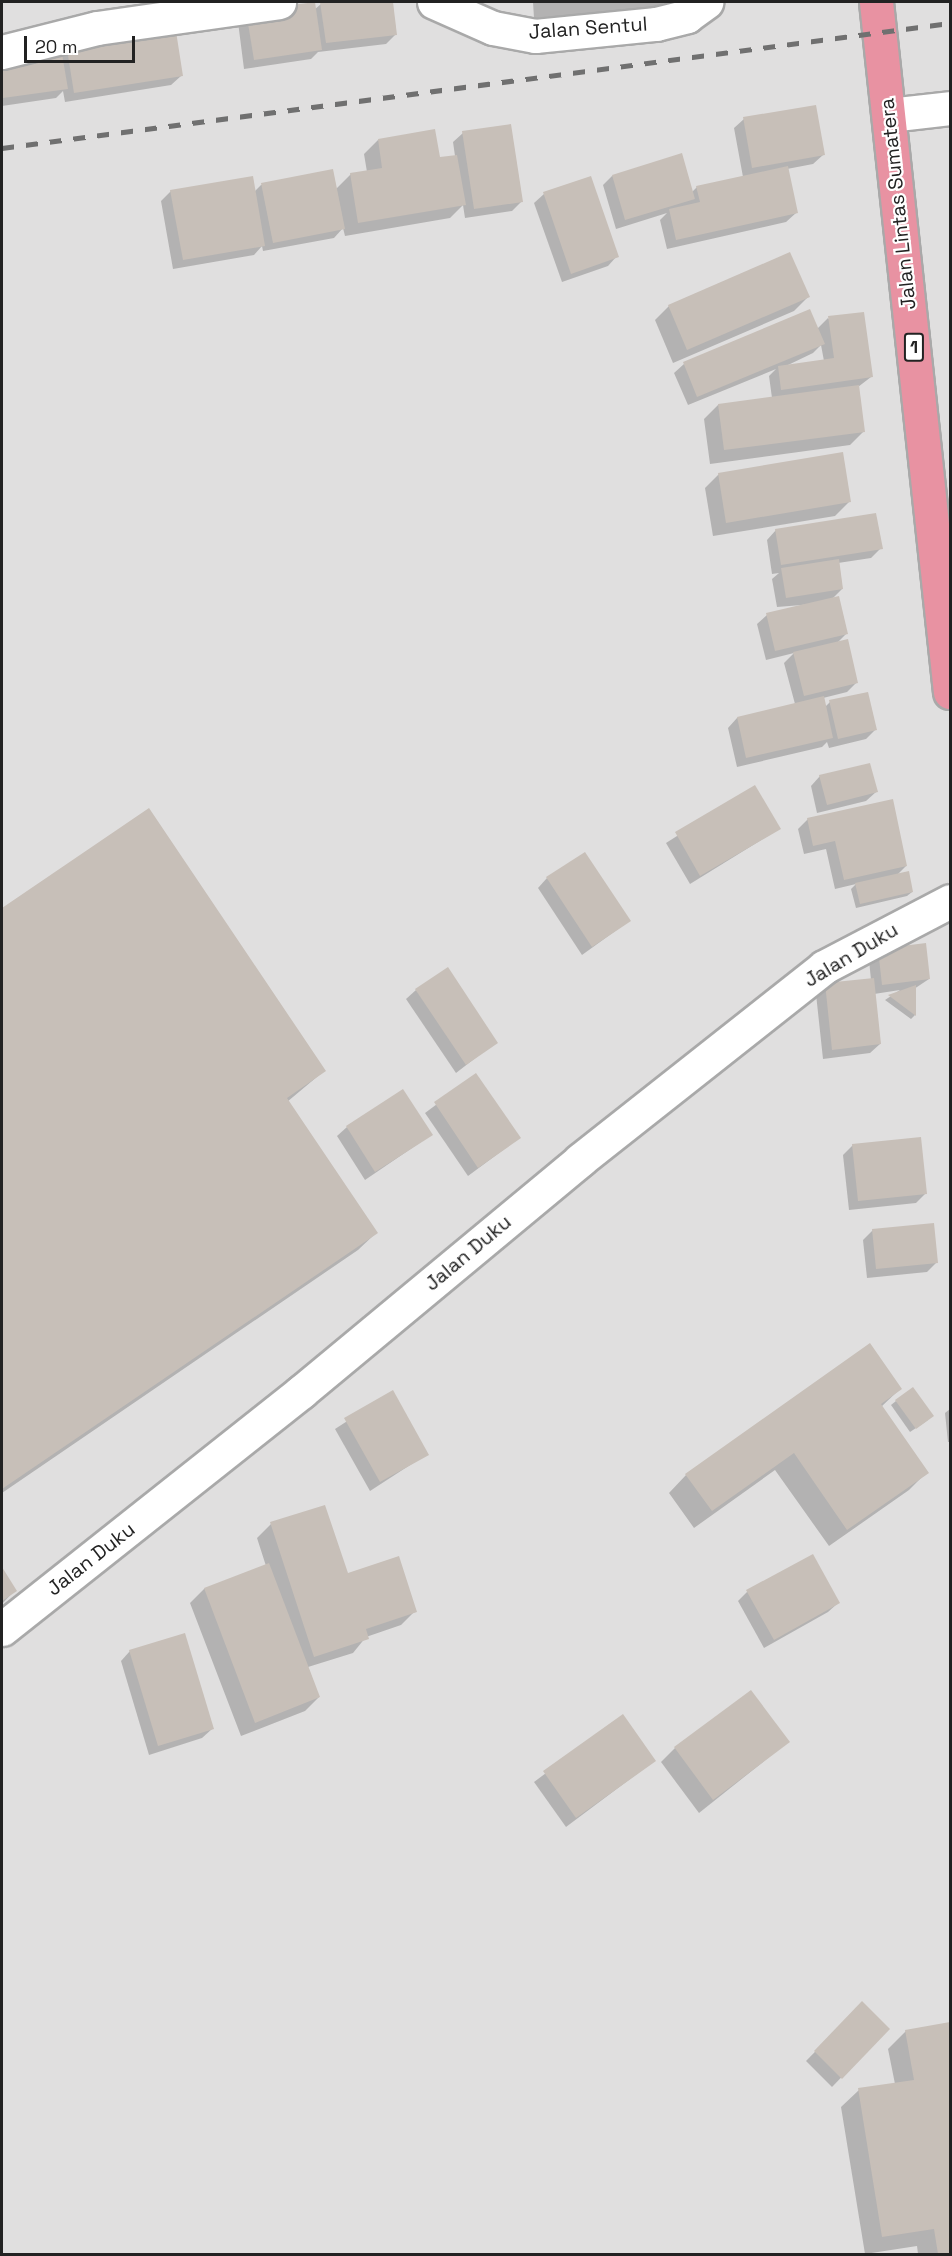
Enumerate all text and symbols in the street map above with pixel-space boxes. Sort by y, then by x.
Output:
street label: Jalan Sentul [528,12,648,44]
scale bar [27,24,138,62]
text: 20 m [35,35,78,58]
street label: Jalan Lintas Sumatera [875,97,921,311]
road number: 1 [904,332,924,362]
street label: Jalan Duku [800,918,902,992]
street label: Jalan Duku [420,1210,516,1296]
street label: Jalan Duku [42,1517,140,1601]

